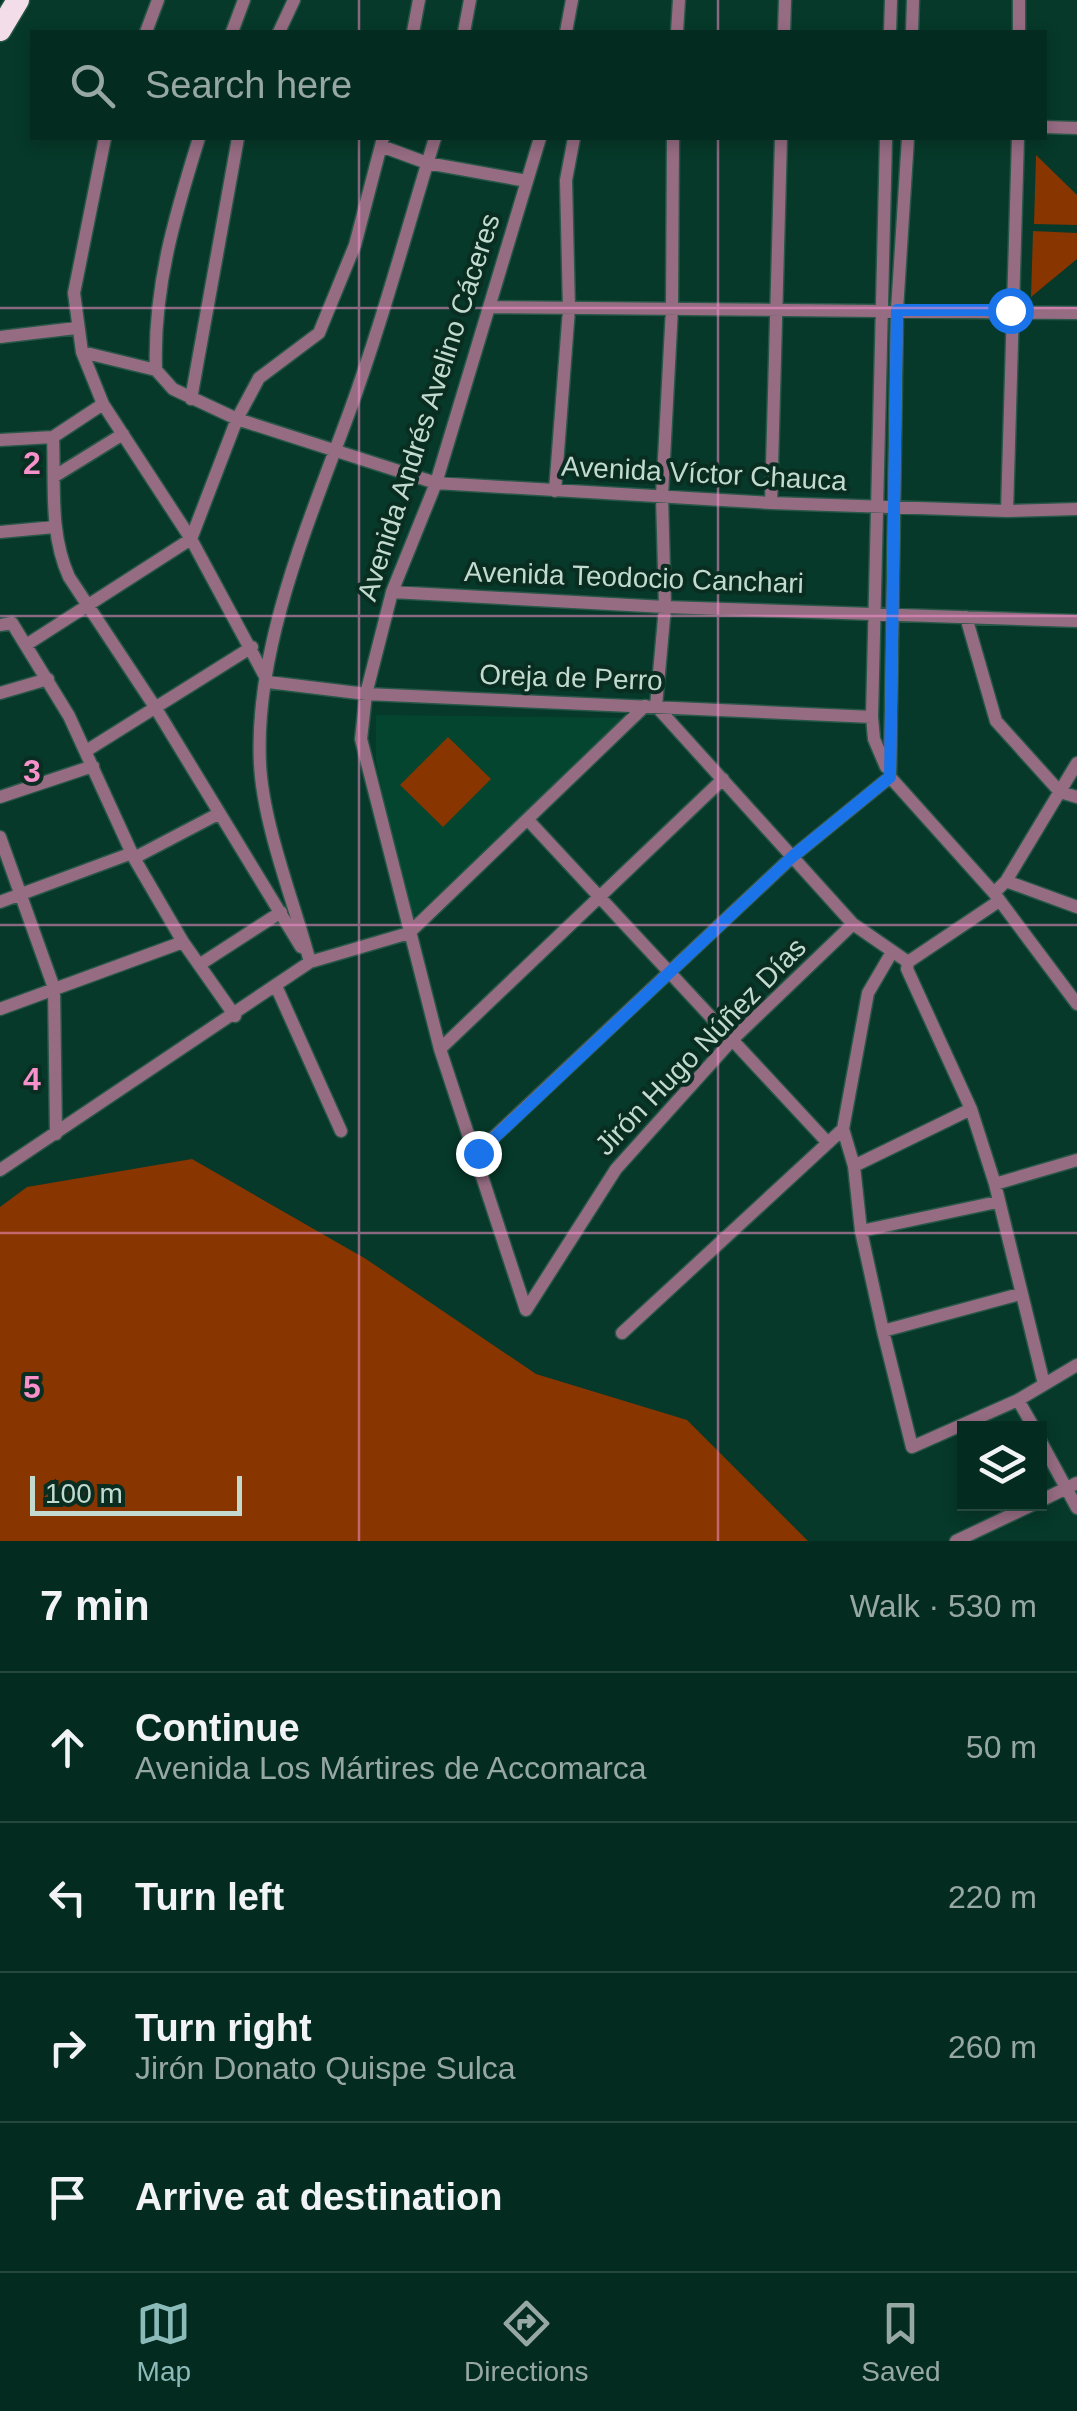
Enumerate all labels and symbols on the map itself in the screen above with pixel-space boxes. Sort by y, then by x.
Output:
street label: Avenida Andrés Avelino Cáceres [351,210,506,605]
route start [988,288,1034,334]
text: 2 [23,445,41,481]
street label: Avenida Víctor Chauca [560,451,848,496]
street label: Avenida Teodocio Canchari [464,556,804,599]
street label: Oreja de Perro [479,659,663,696]
text: 3 [23,753,41,789]
street label: Jirón Hugo Núñez Días [589,931,812,1161]
text: 4 [23,1061,41,1097]
route end [456,1131,502,1177]
text: 5 [23,1369,41,1405]
scale bar [30,1471,242,1516]

